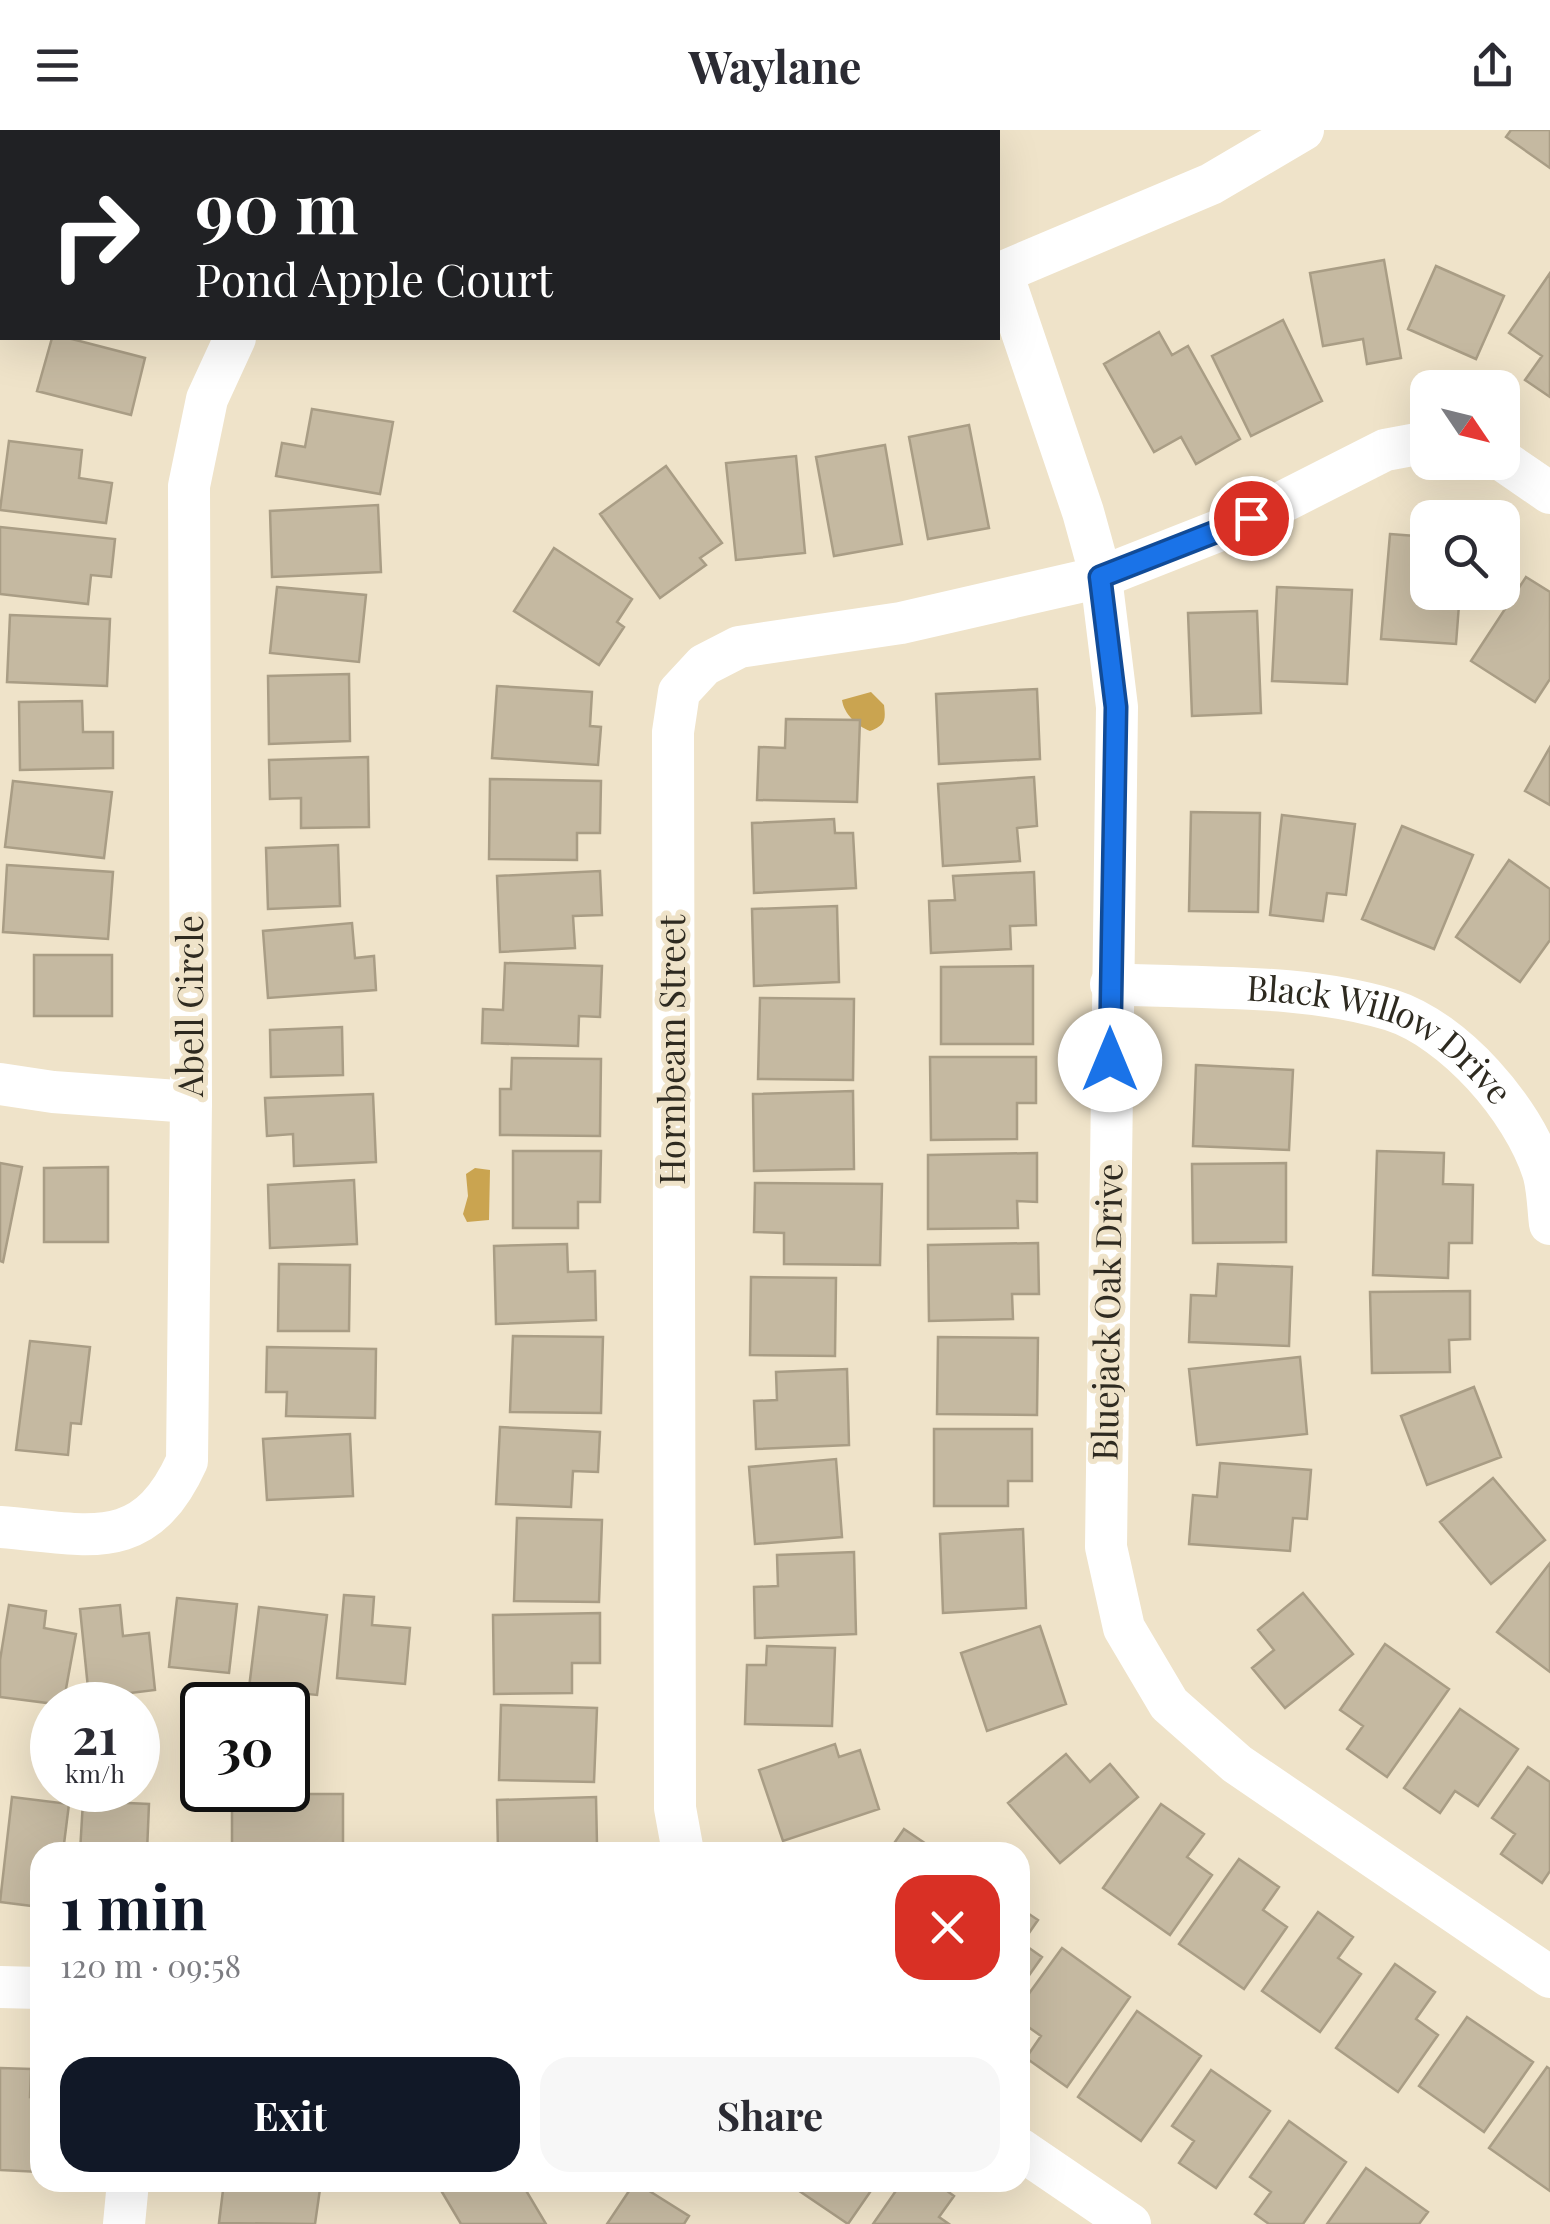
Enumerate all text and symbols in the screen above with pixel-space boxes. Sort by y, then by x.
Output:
text: Waylane [688,35,862,95]
icon: menu [30,38,85,93]
icon: share [1465,38,1520,93]
text: 90 m [195,158,359,252]
icon: right [30,170,160,300]
text: Pond Apple Court [195,248,553,308]
north arrow [1410,370,1520,480]
map controls [1410,370,1520,610]
pin [1209,476,1294,561]
icon: arrive [1224,491,1279,546]
button: search [1410,500,1520,610]
street label: Hornbeam Street [647,914,694,1185]
street label: Abell Circle [165,915,212,1098]
street label: Black Willow Drive [1245,962,1524,1113]
position arrow [1058,1008,1162,1112]
street label: Bluejack Oak Drive [1079,1163,1132,1461]
speed limit sign: 30 [180,1682,310,1812]
text: 21 [72,1701,118,1768]
text: km/h [65,1756,125,1789]
text: 1 min [60,1865,207,1945]
button: close [895,1875,1000,1980]
text: 120 m · 09:58 [60,1943,241,1986]
button: Exit [60,2057,520,2172]
button: Share [540,2057,1000,2172]

